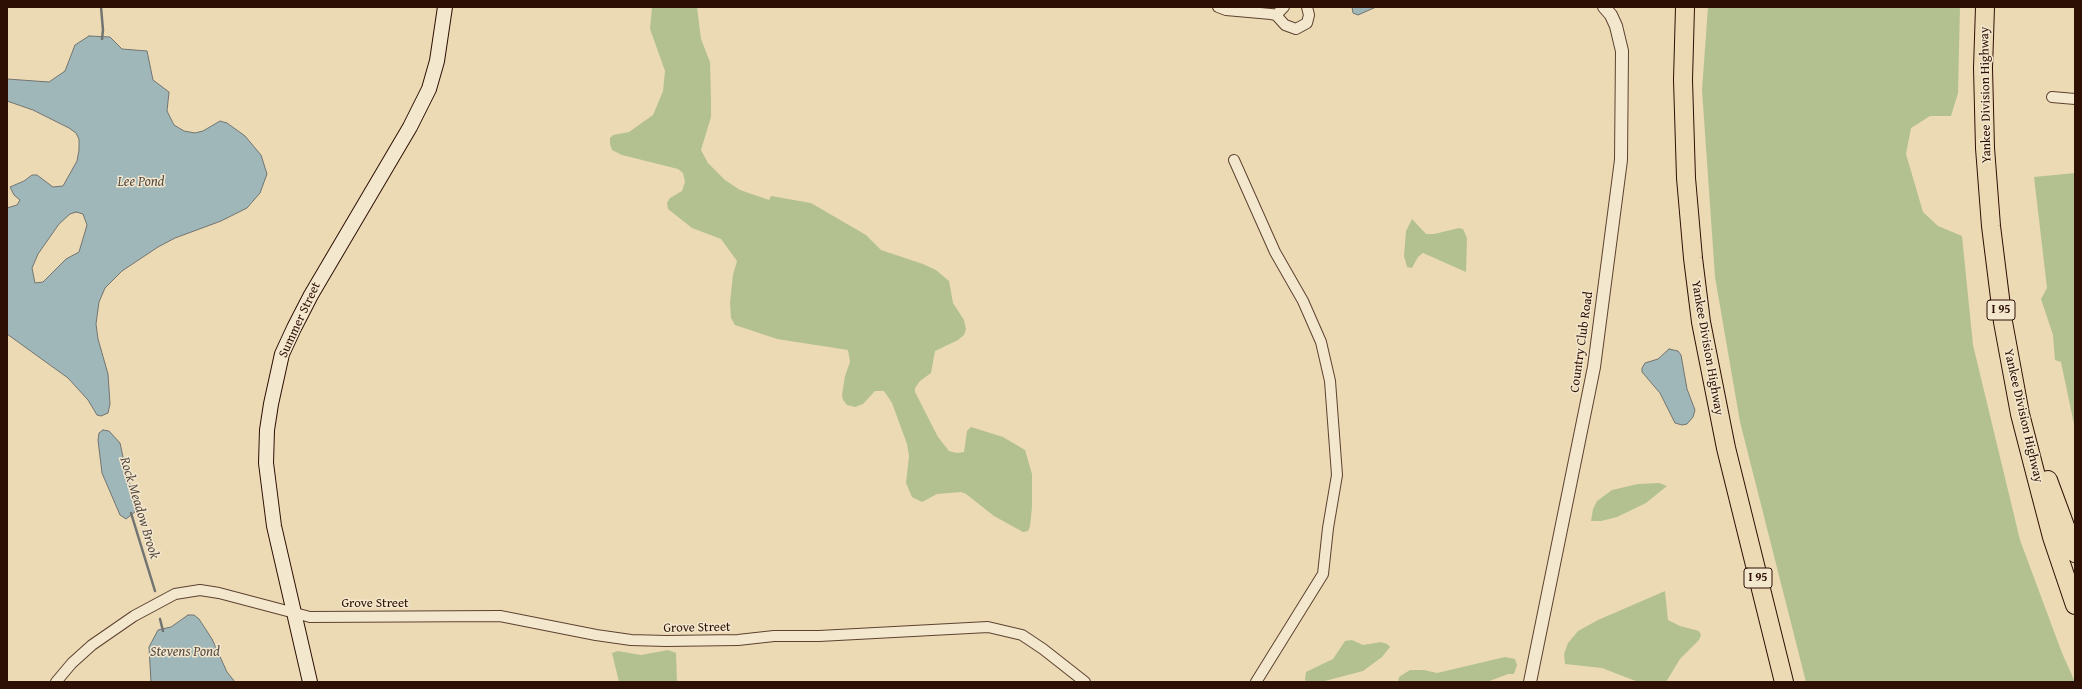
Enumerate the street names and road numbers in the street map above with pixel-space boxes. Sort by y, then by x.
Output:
street label: Yankee Division Highway [1977,26,1995,164]
street label: Yankee Division Highway [1687,279,1727,417]
street label: Summer Street [276,280,324,360]
street label: Country Club Road [1567,290,1597,394]
road number: I 95 [1987,300,2015,320]
street label: Yankee Division Highway [2000,348,2046,484]
road number: I 95 [1744,568,1772,588]
street label: Grove Street [341,596,409,612]
street label: Grove Street [663,620,731,636]

